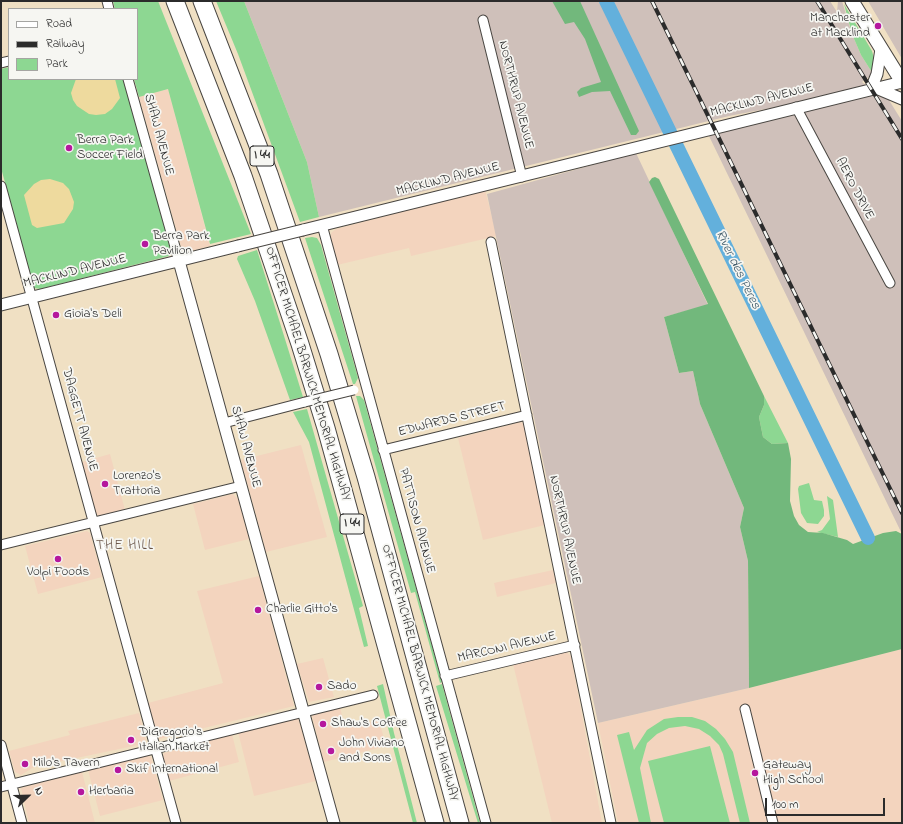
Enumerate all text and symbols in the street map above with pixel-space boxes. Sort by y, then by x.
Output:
legend [8,8,138,80]
place label: Manchester at Macklind [810,11,870,42]
text: Road [46,15,72,33]
marker: Manchester at Macklind [873,21,883,31]
text: Railway [46,35,84,53]
street label: NORTHRUP AVENUE [494,39,536,151]
text: Park [46,55,68,73]
street label: MACKLIND AVENUE [709,81,815,121]
street label: SHAW AVENUE [140,92,176,178]
place label: Berra Park Soccer Field [77,133,143,164]
marker: Berra Park Soccer Field [64,143,74,153]
road number: I 44 [250,146,274,166]
street label: AERO DRIVE [831,155,877,223]
street label: MACKLIND AVENUE [395,160,501,200]
water label: River des Peres [711,228,763,312]
place label: Berra Park Pavilion [153,229,209,260]
marker: Berra Park Pavilion [140,239,150,249]
street label: OFFICER MICHAEL BARWICK MEMORIAL HIGHWAY [261,245,353,503]
street label: MACKLIND AVENUE [22,252,128,292]
place label: Gioia's Deli [64,307,122,323]
marker: Gioia's Deli [51,310,61,320]
street label: DAGGETT AVENUE [58,367,100,473]
street label: EDWARDS STREET [397,399,507,441]
street label: SHAW AVENUE [227,404,263,490]
street label: PATTISON AVENUE [394,467,438,575]
place label: Lorenzo's Trattoria [113,469,161,500]
street label: NORTHRUP AVENUE [545,474,583,586]
marker: Lorenzo's Trattoria [100,479,110,489]
road number: I 44 [340,514,364,534]
district label: THE HILL [96,539,154,555]
street label: OFFICER MICHAEL BARWICK MEMORIAL HIGHWAY [377,543,461,803]
marker: Volpi Foods [53,554,63,564]
place label: Volpi Foods [27,565,89,581]
place label: Charlie Gitto's [266,602,338,618]
marker: Charlie Gitto's [253,605,263,615]
street label: MARCONI AVENUE [456,629,558,667]
place label: Sado [327,679,356,695]
marker: Sado [314,682,324,692]
place label: Shaw's Coffee [331,716,407,732]
marker: Shaw's Coffee [318,719,328,729]
place label: DiGregorio's Italian Market [139,725,209,756]
marker: DiGregorio's Italian Market [126,735,136,745]
place label: John Viviano and Sons [339,736,404,767]
marker: John Viviano and Sons [326,746,336,756]
place label: Milo's Tavern [33,756,100,772]
place label: Gateway High School [763,758,823,789]
marker: Milo's Tavern [20,759,30,769]
place label: Skif International [126,762,218,778]
marker: Skif International [113,765,123,775]
marker: Gateway High School [750,768,760,778]
north arrow [8,776,48,816]
place label: Herbaria [89,784,134,800]
text: N [30,785,48,798]
marker: Herbaria [76,787,86,797]
scale bar [767,790,887,816]
text: 100 m [772,796,799,814]

